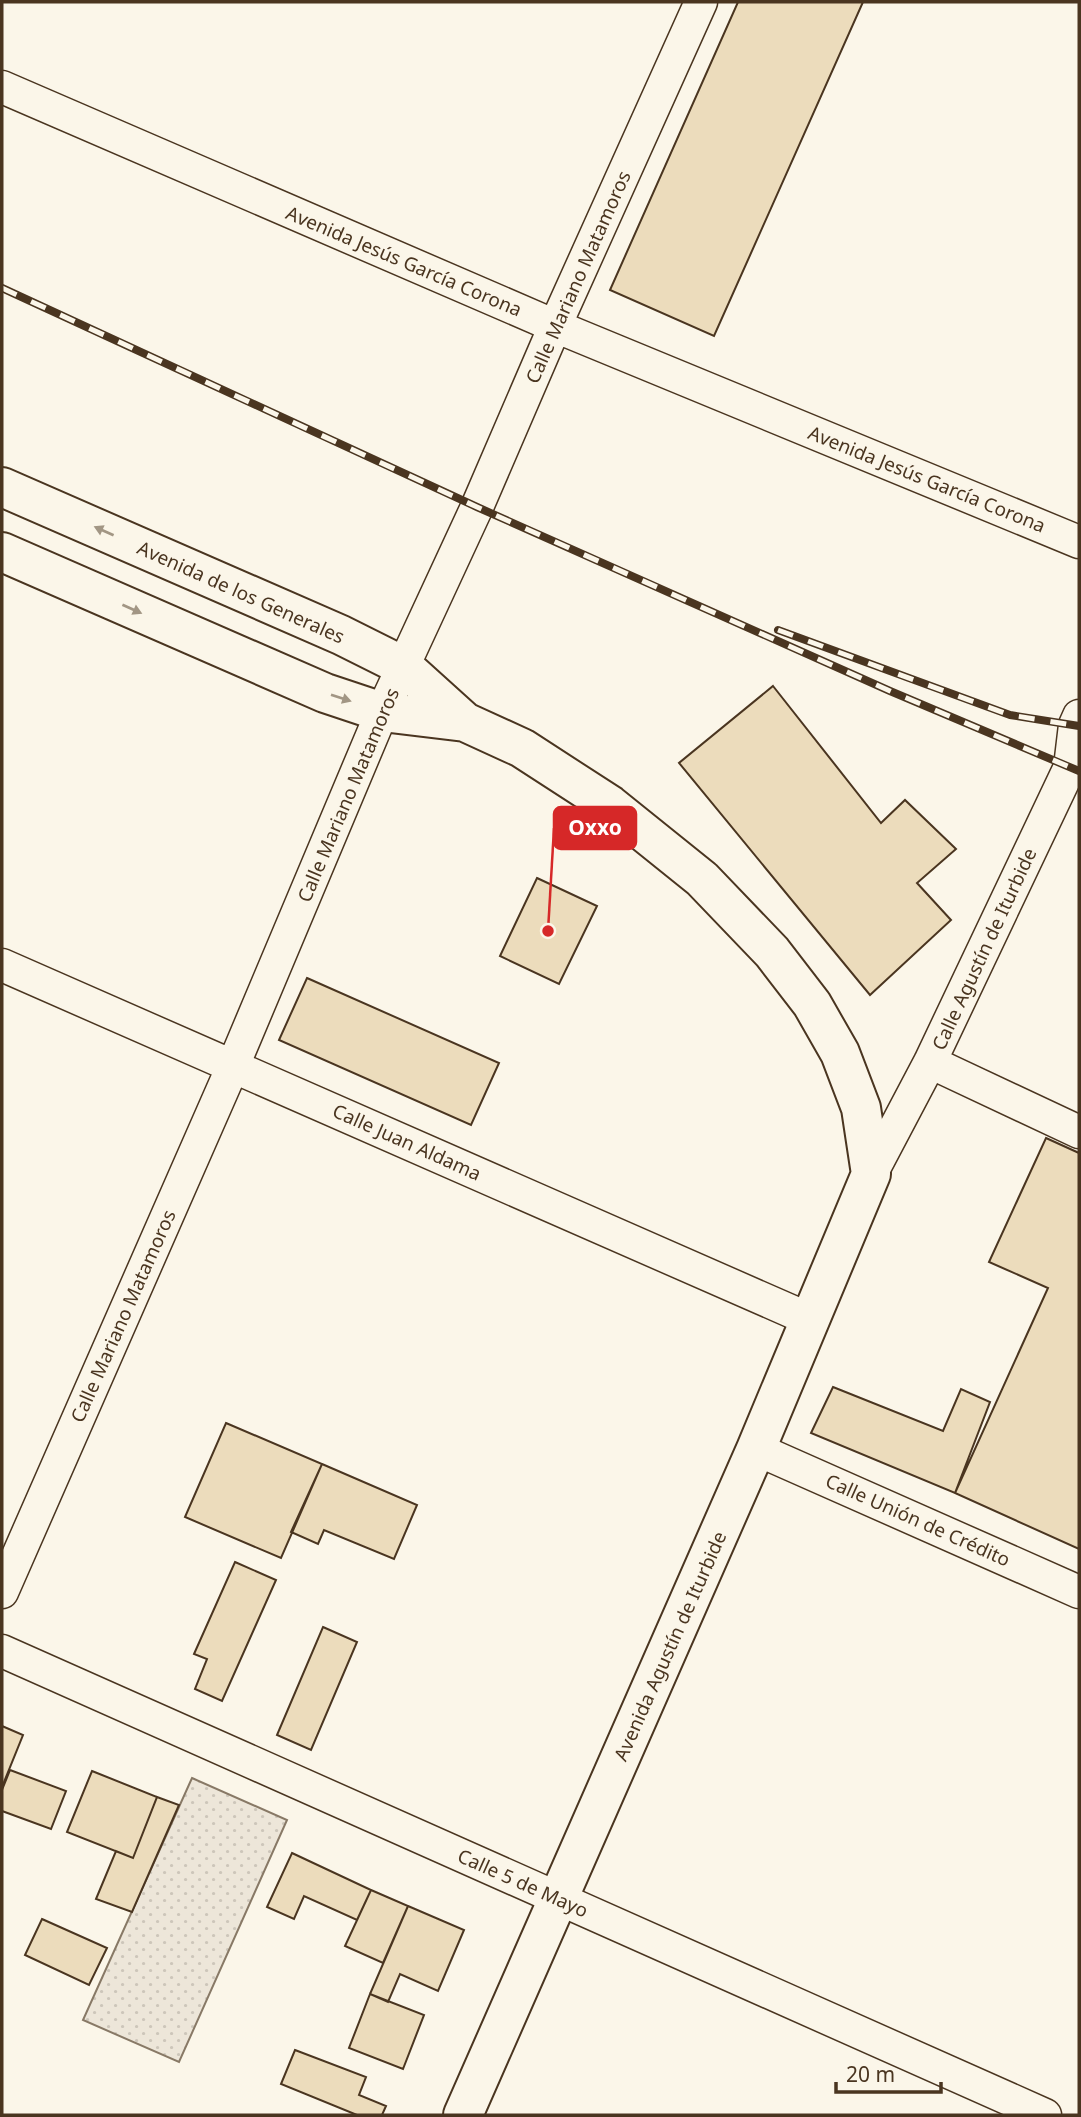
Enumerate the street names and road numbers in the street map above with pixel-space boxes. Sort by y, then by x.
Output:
street label: Calle Mariano Matamoros [519,166,637,388]
street label: Avenida Jesús García Corona [282,199,526,323]
street label: Avenida Jesús García Corona [805,419,1049,539]
street label: Avenida de los Generales [133,535,349,649]
street label: Calle Mariano Matamoros [291,684,405,906]
street label: Calle Agustín de Iturbide [926,844,1042,1054]
street label: Calle Juan Aldama [329,1098,485,1186]
street label: Calle Mariano Matamoros [64,1205,182,1427]
street label: Calle Unión de Crédito [822,1468,1014,1572]
street label: Avenida Agustín de Iturbide [608,1527,732,1765]
street label: Calle 5 de Mayo [454,1843,592,1923]

